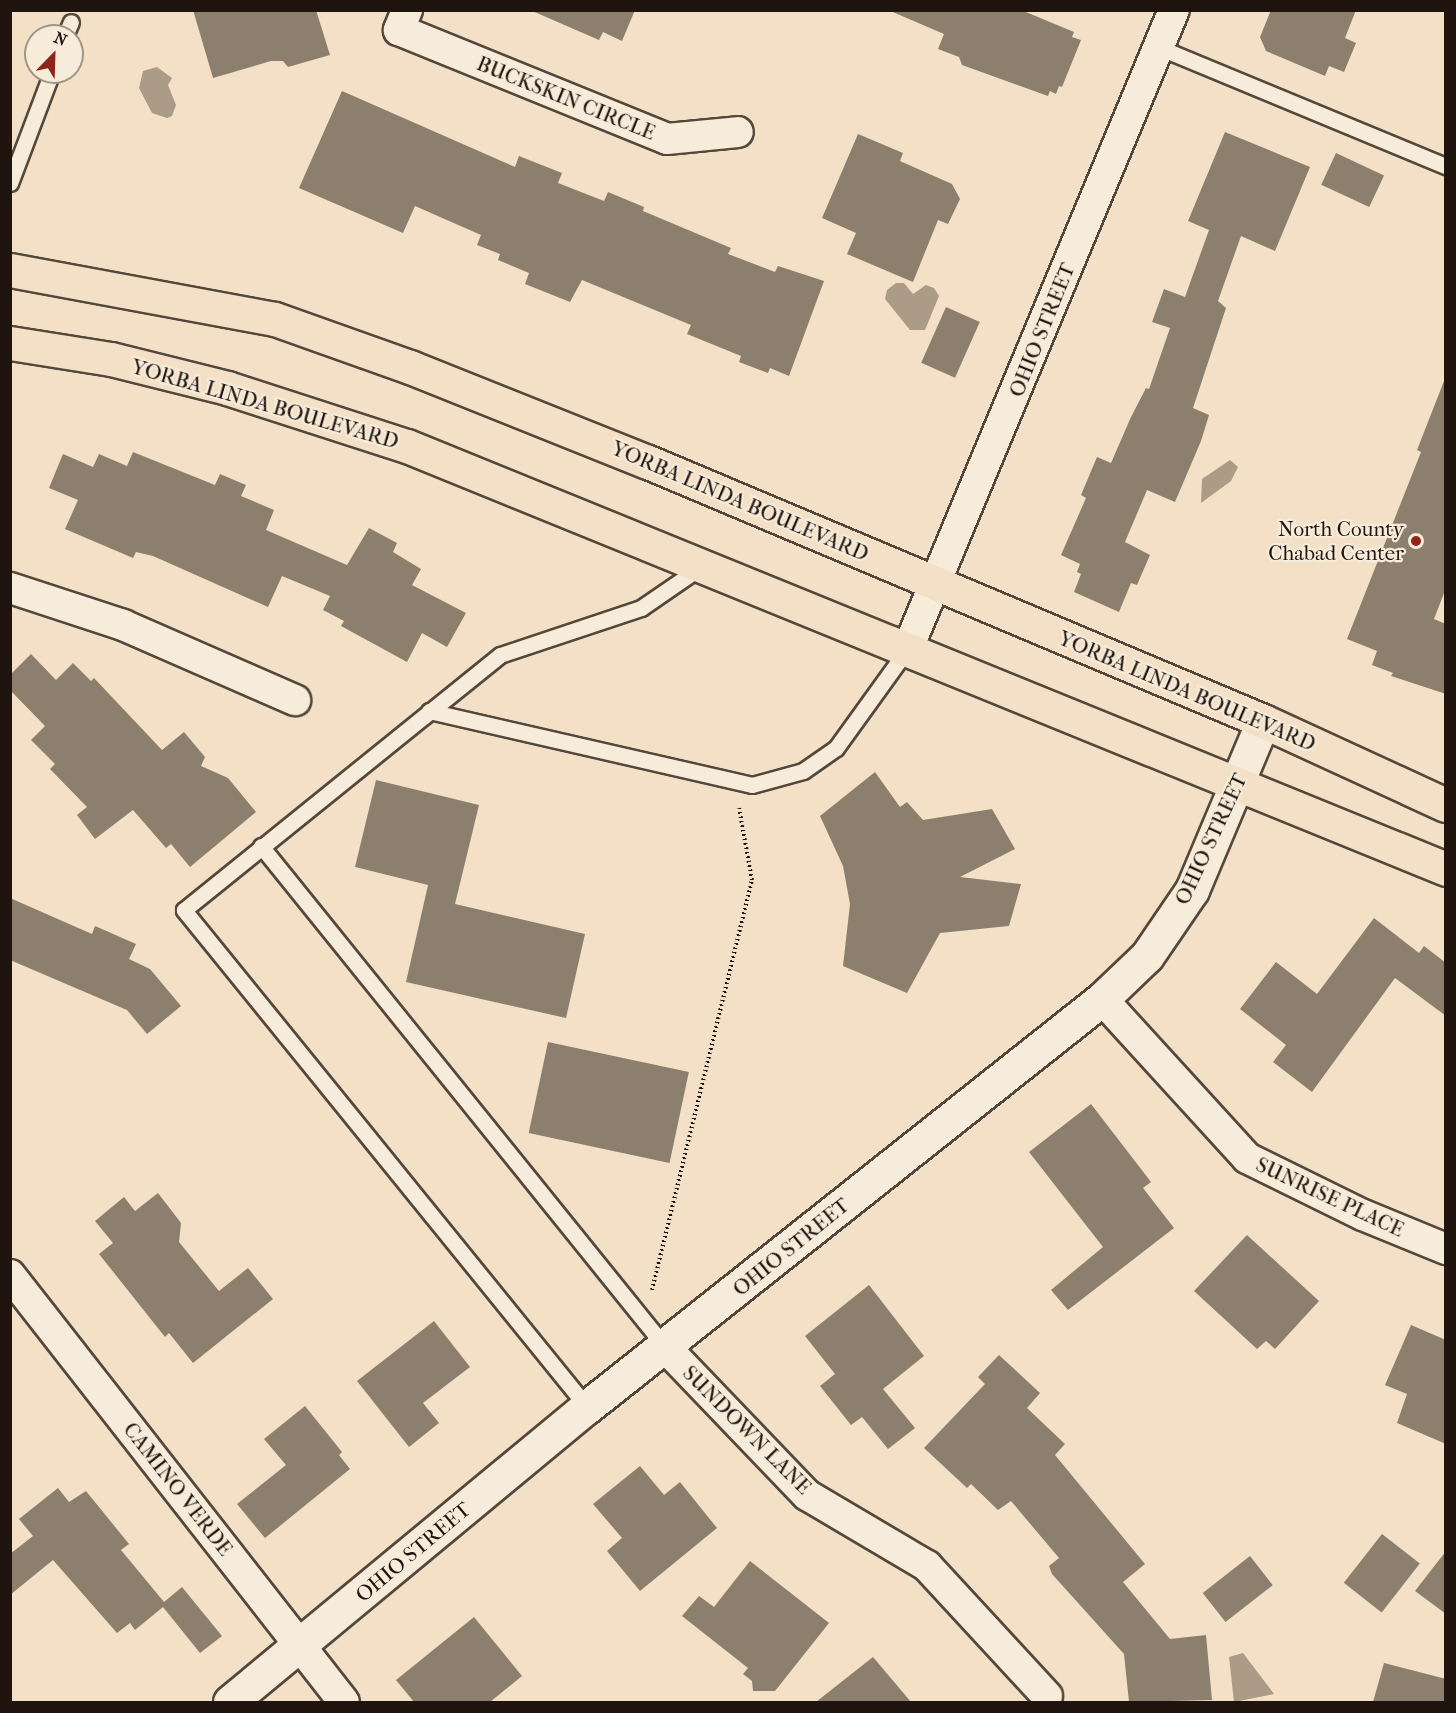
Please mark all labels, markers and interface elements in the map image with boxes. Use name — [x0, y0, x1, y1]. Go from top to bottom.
north arrow — [24, 24, 84, 84]
text: N — [51, 28, 70, 50]
street label: BUCKSKIN CIRCLE — [473, 51, 659, 145]
street label: OHIO STREET — [1004, 259, 1080, 401]
street label: YORBA LINDA BOULEVARD — [129, 354, 401, 454]
street label: YORBA LINDA BOULEVARD — [608, 435, 872, 567]
place label: North County Chabad Center — [1268, 516, 1404, 566]
marker: North County Chabad Center — [1409, 534, 1423, 548]
street label: YORBA LINDA BOULEVARD — [1055, 625, 1319, 757]
street label: OHIO STREET — [1170, 769, 1252, 909]
street label: SUNRISE PLACE — [1252, 1152, 1408, 1242]
street label: OHIO STREET — [728, 1192, 854, 1302]
street label: SUNDOWN LANE — [677, 1360, 817, 1500]
street label: CAMINO VERDE — [118, 1417, 238, 1561]
street label: OHIO STREET — [350, 1497, 476, 1607]

